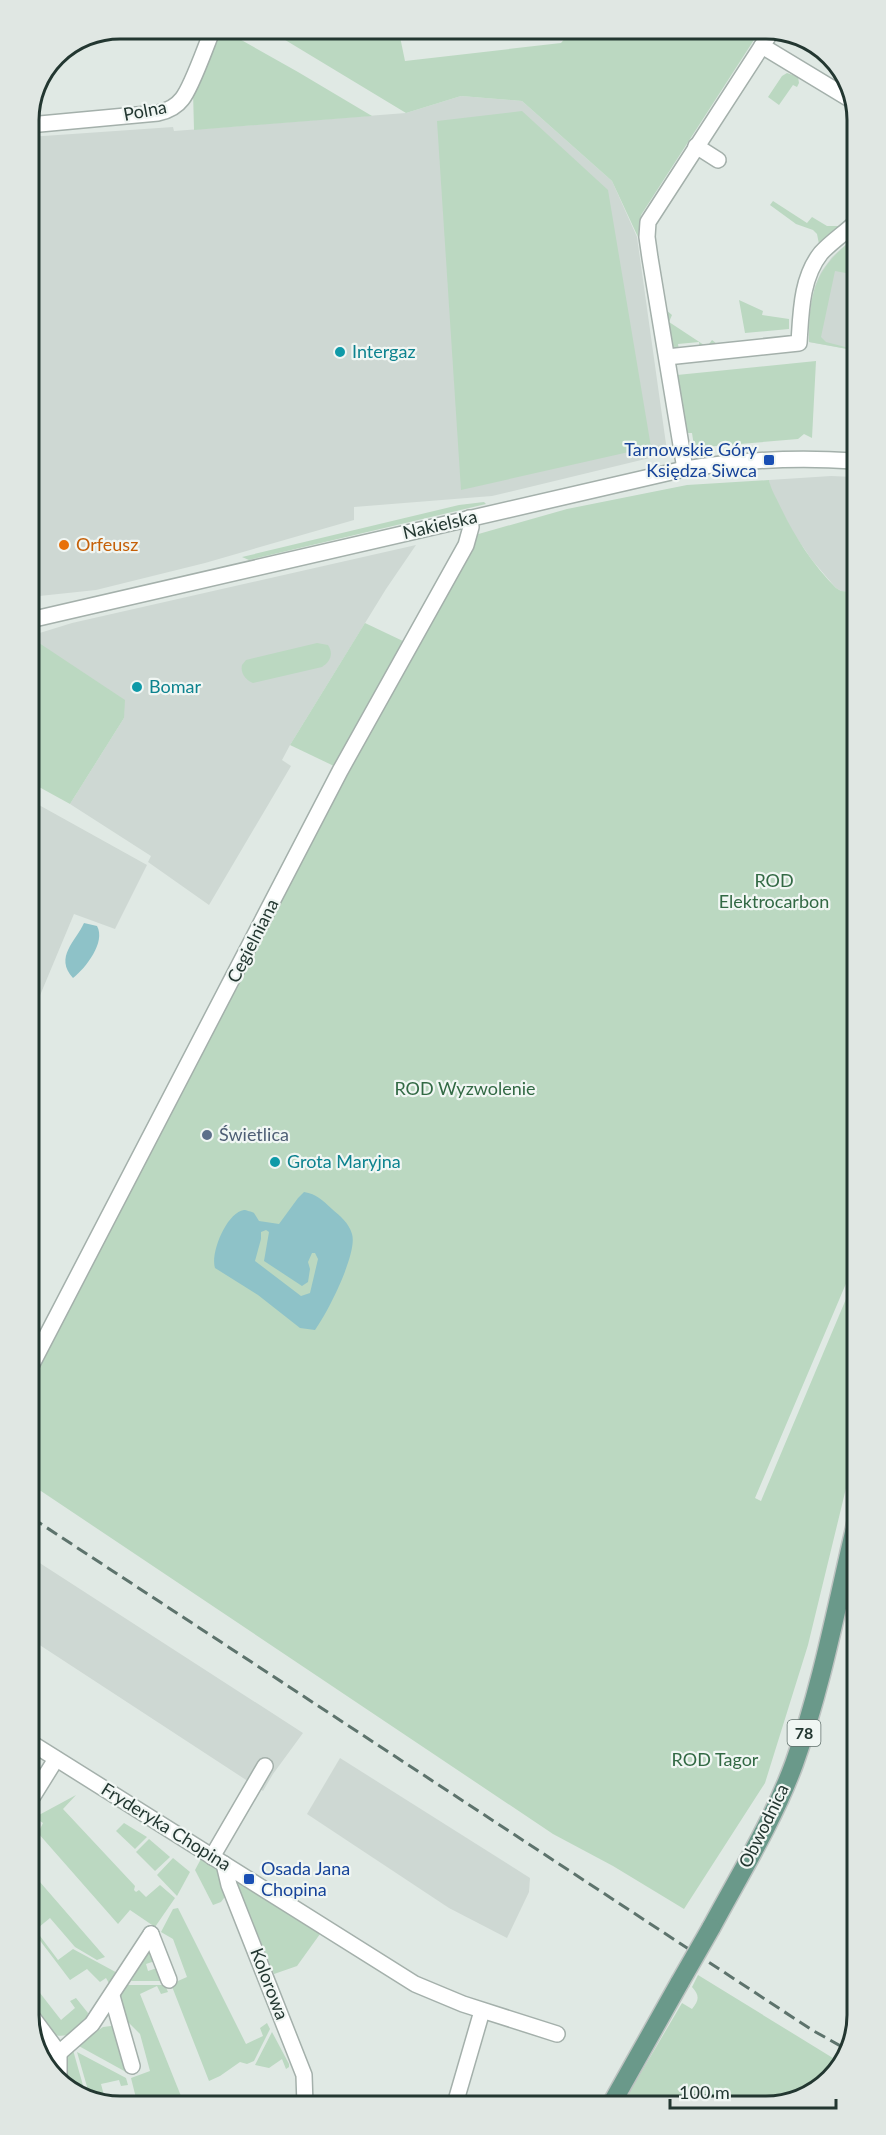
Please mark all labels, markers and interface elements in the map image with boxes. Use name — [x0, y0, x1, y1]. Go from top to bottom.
street label: Polna — [121, 95, 168, 125]
place label: Intergaz — [352, 340, 416, 362]
marker: Intergaz — [333, 345, 347, 359]
place label: Tarnowskie Góry Księdza Siwca — [624, 438, 758, 481]
marker: Tarnowskie Góry Księdza Siwca — [762, 453, 776, 467]
street label: Nakielska — [401, 505, 479, 543]
place label: Orfeusz — [76, 533, 138, 555]
marker: Orfeusz — [57, 538, 71, 552]
place label: Bomar — [149, 675, 201, 697]
marker: Bomar — [130, 680, 144, 694]
park label: ROD Elektrocarbon — [719, 869, 829, 912]
street label: Cegielniana — [222, 895, 283, 986]
park label: ROD Wyzwolenie — [394, 1077, 536, 1099]
place label: Świetlica — [219, 1123, 289, 1145]
marker: Świetlica — [200, 1128, 214, 1142]
place label: Grota Maryjna — [287, 1150, 401, 1172]
marker: Grota Maryjna — [268, 1155, 282, 1169]
road number: 78 — [788, 1720, 820, 1746]
park label: ROD Tagor — [672, 1748, 759, 1770]
street label: Fryderyka Chopina — [98, 1777, 235, 1875]
street label: Obwodnica — [733, 1780, 793, 1871]
place label: Osada Jana Chopina — [261, 1857, 350, 1900]
marker: Osada Jana Chopina — [242, 1872, 256, 1886]
street label: Kolorowa — [246, 1945, 294, 2023]
scale bar — [670, 2072, 836, 2110]
text: 100 m — [679, 2081, 730, 2103]

